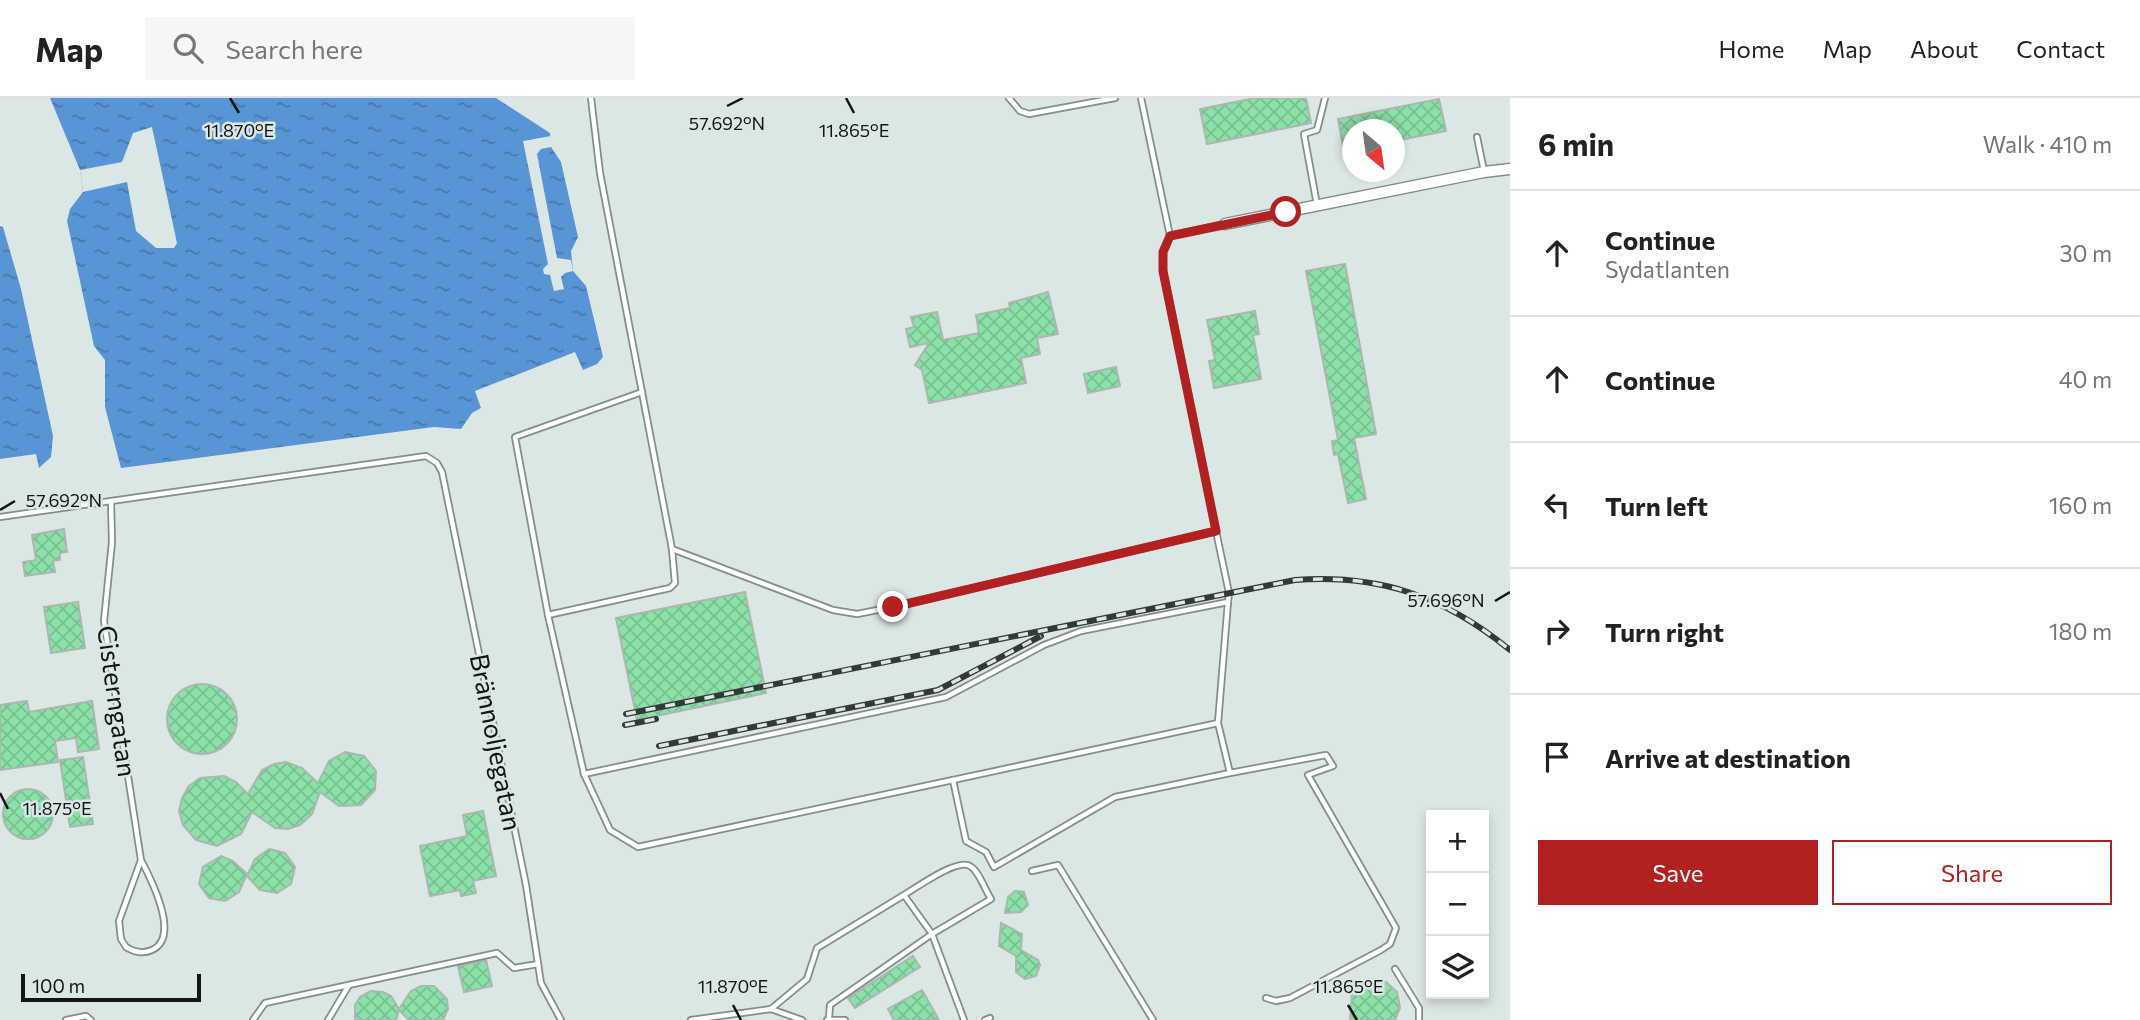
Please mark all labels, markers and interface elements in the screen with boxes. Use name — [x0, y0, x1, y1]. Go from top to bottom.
search box — [145, 17, 635, 80]
text: Map — [35, 28, 103, 69]
icon: search — [169, 29, 207, 67]
text: Search here — [225, 33, 363, 64]
text: Home — [1719, 34, 1785, 63]
text: Map — [1823, 34, 1872, 63]
text: About — [1910, 34, 1978, 63]
text: Contact — [2016, 34, 2105, 63]
text: 57.692°N — [689, 112, 765, 134]
text: 11.870°E — [204, 119, 274, 141]
text: 11.865°E — [819, 119, 889, 141]
north arrow — [1342, 119, 1405, 182]
text: 6 min — [1538, 125, 1614, 162]
text: Walk · 410 m — [1983, 130, 2112, 158]
route start — [1270, 196, 1301, 227]
text: Continue — [1605, 224, 1715, 255]
icon: ahead — [1538, 234, 1576, 272]
text: 30 m — [2059, 239, 2112, 267]
text: Sydatlanten — [1605, 255, 1730, 283]
icon: ahead — [1538, 360, 1576, 398]
text: Continue — [1605, 364, 1715, 395]
text: 40 m — [2059, 365, 2112, 393]
icon: left — [1538, 486, 1576, 524]
text: 57.692°N — [26, 489, 102, 511]
text: Turn left — [1605, 490, 1708, 521]
text: 160 m — [2049, 491, 2112, 519]
text: 57.696°N — [1407, 589, 1485, 611]
route end — [877, 591, 908, 622]
icon: right — [1538, 612, 1576, 650]
text: Turn right — [1605, 616, 1724, 647]
text: 180 m — [2049, 617, 2112, 645]
street label: Cisterngatan — [92, 623, 144, 779]
street label: Brännoljegatan — [465, 651, 529, 833]
icon: arrive — [1538, 738, 1576, 776]
text: Arrive at destination — [1605, 742, 1851, 773]
text: 11.875°E — [22, 797, 92, 819]
map controls — [1426, 810, 1489, 999]
button: + — [1426, 810, 1489, 873]
button: Save — [1538, 840, 1818, 905]
button: Share — [1832, 840, 2112, 905]
button: − — [1426, 873, 1489, 936]
button: layers — [1426, 936, 1489, 999]
scale bar — [21, 971, 201, 1003]
text: 100 m — [32, 974, 85, 997]
text: 11.870°E — [698, 975, 768, 997]
text: 11.865°E — [1313, 975, 1383, 997]

